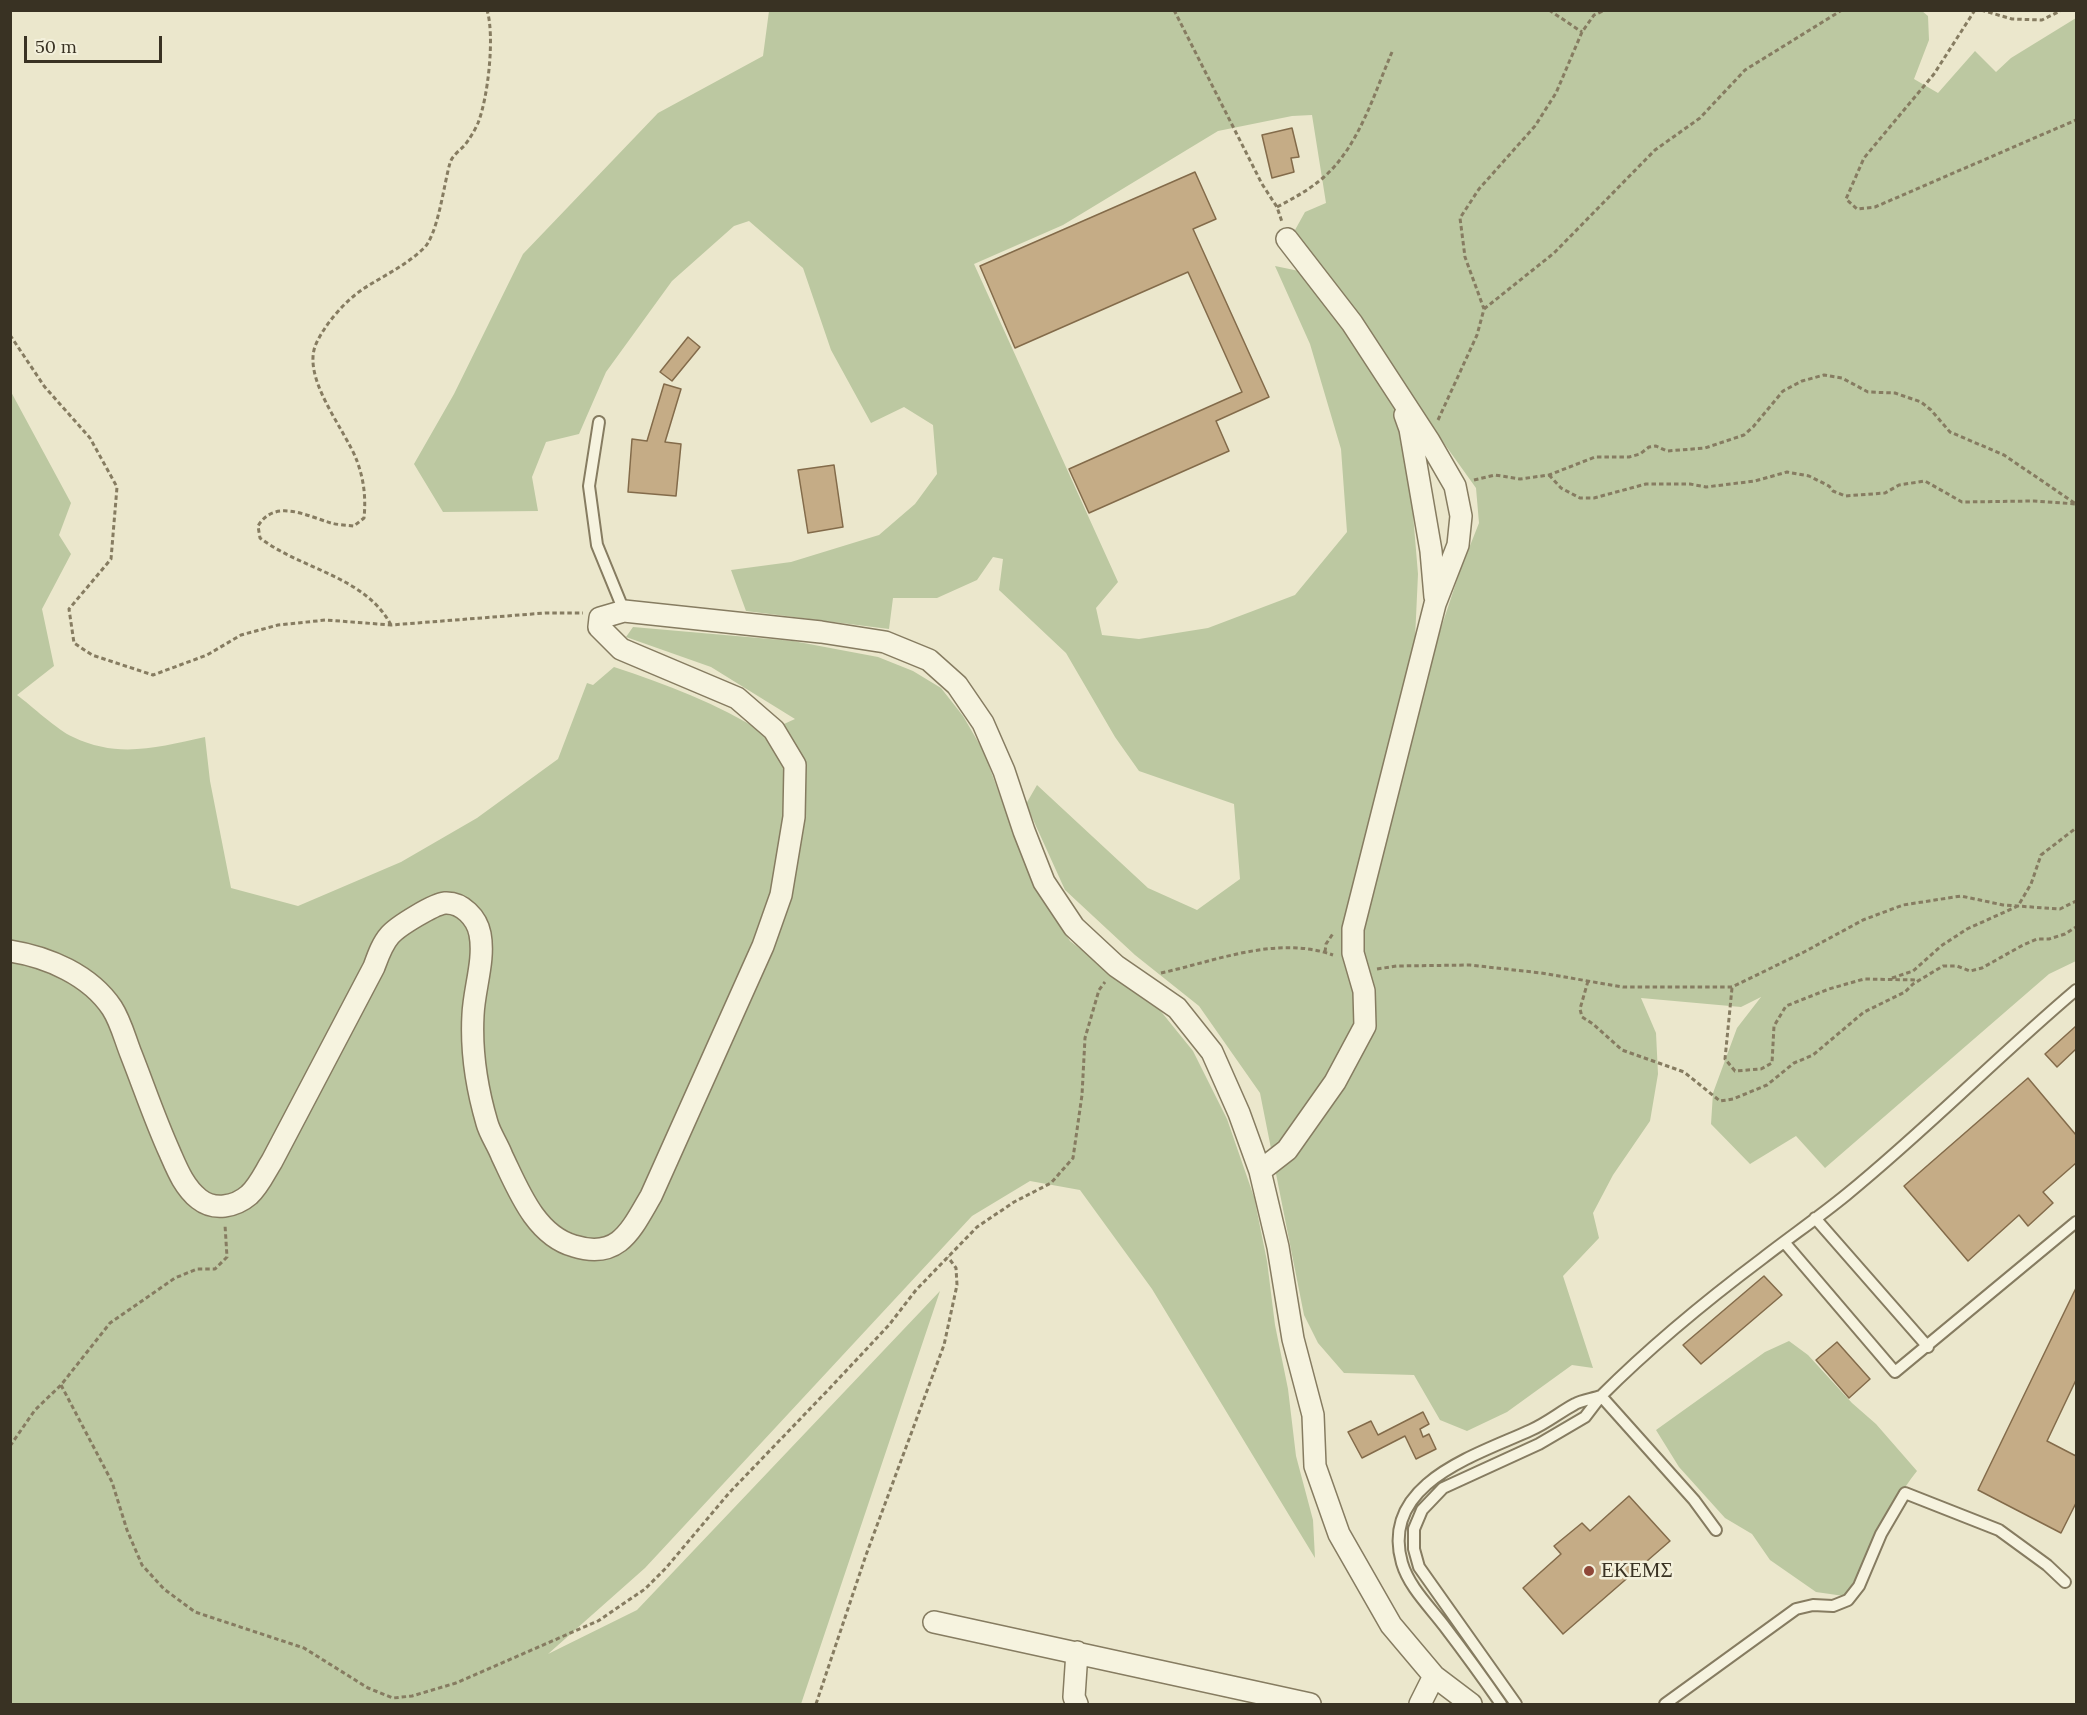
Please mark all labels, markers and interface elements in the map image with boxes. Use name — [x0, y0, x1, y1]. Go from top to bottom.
scale bar — [27, 24, 165, 62]
text: 50 m — [35, 35, 77, 58]
place label: ΕΚΕΜΣ — [1601, 1558, 1673, 1584]
marker: ΕΚΕΜΣ — [1582, 1564, 1596, 1578]

